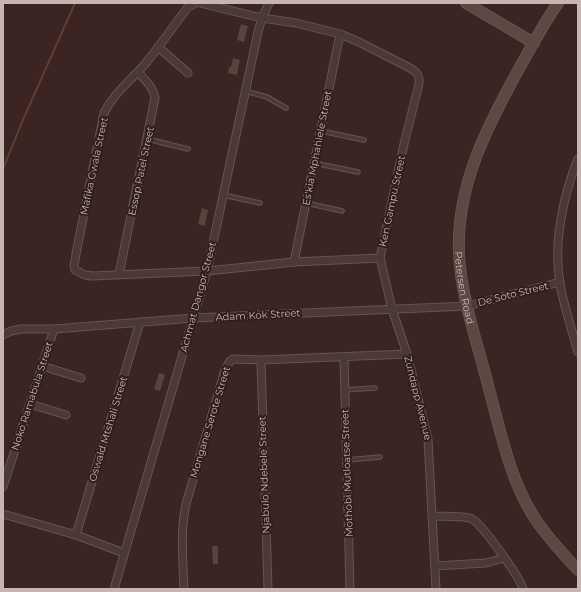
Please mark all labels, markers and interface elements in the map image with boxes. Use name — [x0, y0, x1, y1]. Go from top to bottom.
street label: Es'kia Mphahlele Street — [299, 89, 335, 207]
street label: Mafika Gwala Street — [77, 116, 111, 216]
street label: Essop Patel Street — [125, 125, 157, 217]
street label: Ken Gampu Street — [376, 154, 408, 248]
street label: Achmat Dangor Street — [177, 240, 219, 354]
street label: Petersen Road — [452, 251, 478, 325]
street label: De Soto Street — [476, 279, 550, 309]
street label: Adam Kok Street — [215, 306, 301, 324]
street label: Noko Ramabula Street — [8, 340, 56, 452]
street label: Zundapp Avenue — [401, 354, 435, 442]
street label: Mongane Serote Street — [187, 365, 233, 479]
street label: Oswald Mtshali Street — [86, 375, 130, 483]
street label: Mothobi Mutloatse Street — [338, 409, 356, 537]
street label: Njabulo Ndebele Street — [255, 416, 273, 534]

